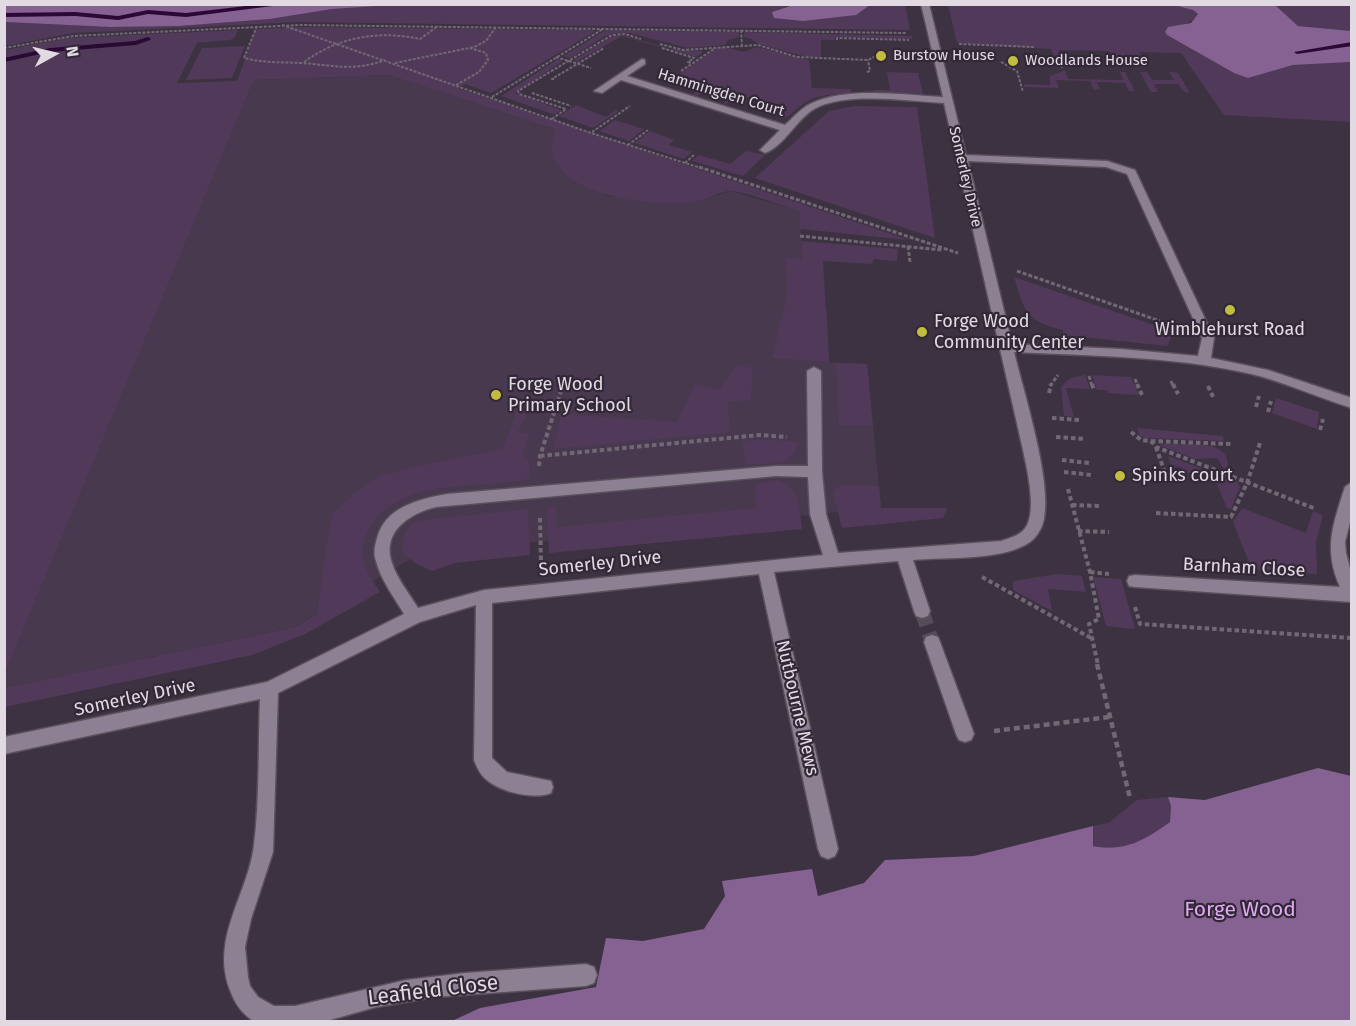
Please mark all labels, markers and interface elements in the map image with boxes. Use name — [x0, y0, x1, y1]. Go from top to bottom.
north arrow — [24, 24, 84, 84]
text: N — [62, 45, 82, 58]
place label: Burstow House — [893, 47, 995, 65]
marker: Burstow House — [874, 49, 888, 63]
place label: Woodlands House — [1025, 52, 1148, 70]
marker: Woodlands House — [1006, 54, 1020, 68]
street label: Hammingden Court — [656, 65, 786, 121]
street label: Somerley Drive — [945, 125, 985, 229]
marker: Wimblehurst Road — [1223, 303, 1237, 317]
place label: Forge Wood Community Center — [934, 311, 1084, 354]
place label: Wimblehurst Road — [1155, 319, 1305, 341]
marker: Forge Wood Community Center — [915, 325, 929, 339]
place label: Forge Wood Primary School — [508, 374, 631, 416]
marker: Forge Wood Primary School — [489, 388, 503, 402]
place label: Spinks court — [1132, 465, 1233, 487]
marker: Spinks court — [1113, 469, 1127, 483]
street label: Somerley Drive — [538, 547, 662, 581]
street label: Barnham Close — [1182, 554, 1306, 582]
street label: Nutbourne Mews — [771, 638, 823, 778]
street label: Somerley Drive — [72, 675, 198, 721]
park label: Forge Wood — [1184, 897, 1296, 923]
street label: Leafield Close — [366, 970, 500, 1012]

